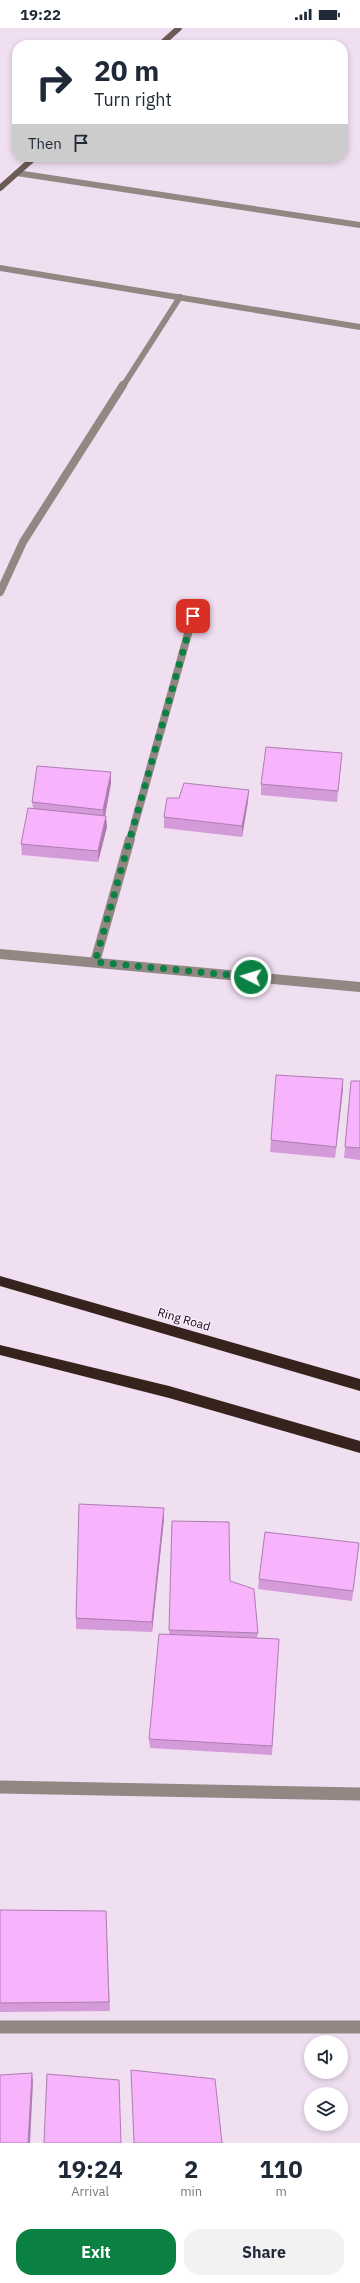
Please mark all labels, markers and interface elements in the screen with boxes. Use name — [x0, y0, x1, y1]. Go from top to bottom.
text: 19:22 — [20, 5, 61, 24]
text: 20 m — [94, 52, 159, 89]
icon: right — [28, 56, 80, 108]
text: Turn right — [94, 88, 172, 111]
icon: arrive — [70, 132, 92, 154]
text: Then — [28, 134, 62, 153]
pin — [176, 599, 210, 633]
icon: arrive — [182, 605, 204, 627]
position arrow — [230, 956, 272, 998]
street label: Ring Road — [156, 1304, 212, 1334]
map controls — [304, 2035, 348, 2131]
button: sound — [304, 2035, 348, 2079]
button: layers — [304, 2087, 348, 2131]
text: 19:24 — [57, 2153, 123, 2185]
text: 2 — [184, 2153, 198, 2185]
text: 110 — [259, 2153, 303, 2185]
text: Arrival — [71, 2183, 109, 2200]
text: min — [180, 2183, 202, 2200]
text: m — [275, 2183, 287, 2200]
button: Exit — [16, 2229, 176, 2275]
button: Share — [184, 2229, 344, 2275]

